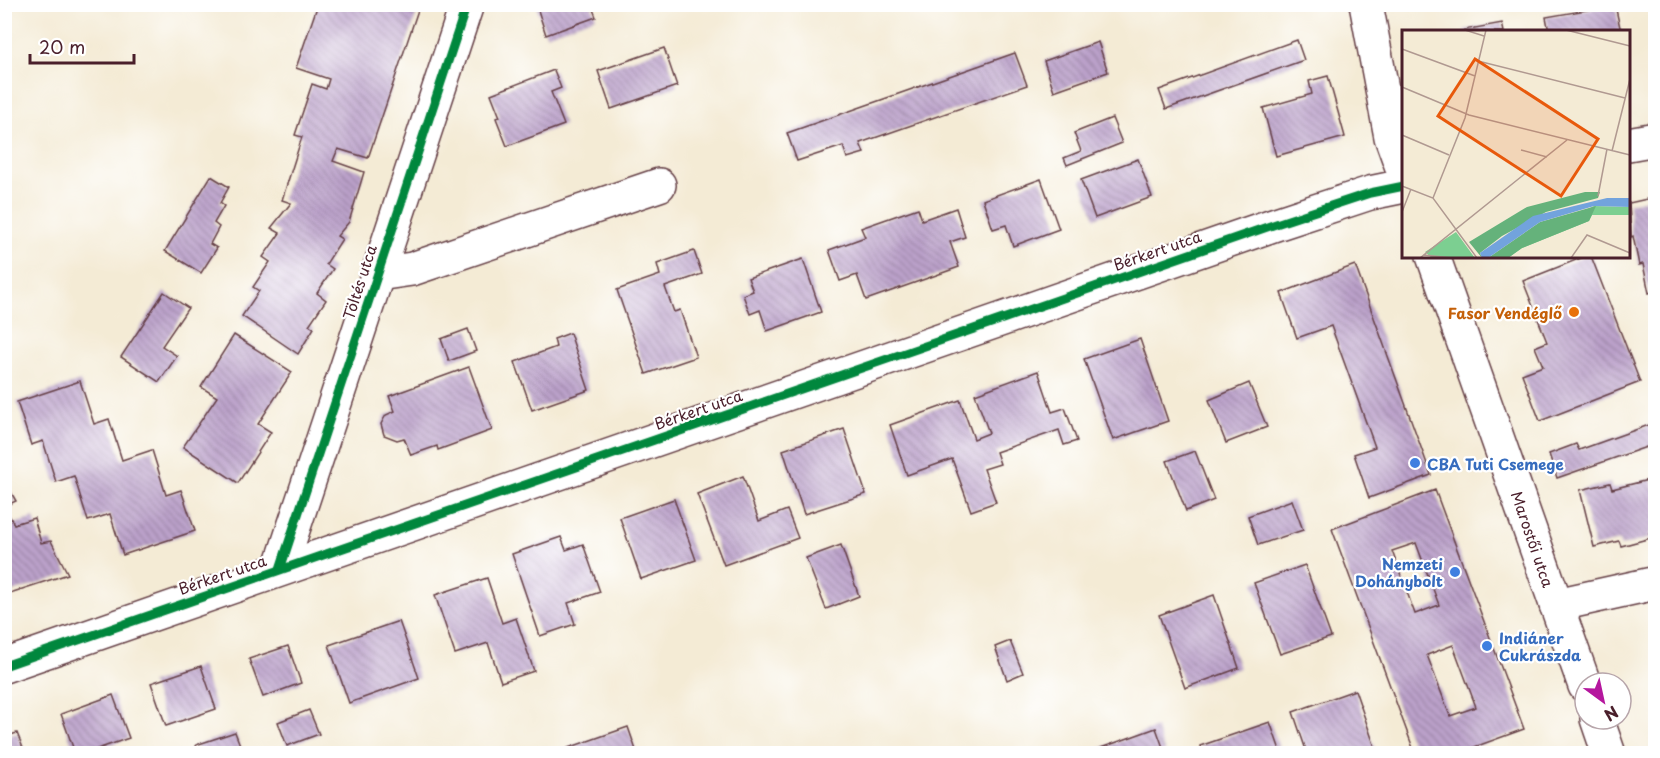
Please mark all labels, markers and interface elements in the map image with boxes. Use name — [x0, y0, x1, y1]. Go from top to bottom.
scale bar — [30, 27, 134, 65]
inset map — [1402, 30, 1630, 258]
text: 20 m — [39, 33, 85, 60]
street label: Bérkert utca — [1110, 224, 1205, 276]
street label: Töltés utca — [336, 241, 382, 322]
place label: Fasor Vendéglő — [1448, 301, 1563, 324]
marker: Fasor Vendéglő — [1567, 305, 1581, 319]
street label: Bérkert utca — [651, 383, 746, 435]
place label: CBA Tuti Csemege — [1427, 452, 1564, 475]
marker: CBA Tuti Csemege — [1408, 456, 1422, 470]
street label: Marostői utca — [1506, 488, 1560, 591]
street label: Bérkert utca — [175, 548, 270, 600]
place label: Nemzeti Dohánybolt — [1355, 552, 1443, 592]
marker: Nemzeti Dohánybolt — [1448, 565, 1462, 579]
place label: Indiáner Cukrászda — [1499, 626, 1582, 666]
marker: Indiáner Cukrászda — [1480, 639, 1494, 653]
north arrow — [1573, 671, 1633, 731]
text: N — [1600, 701, 1624, 728]

